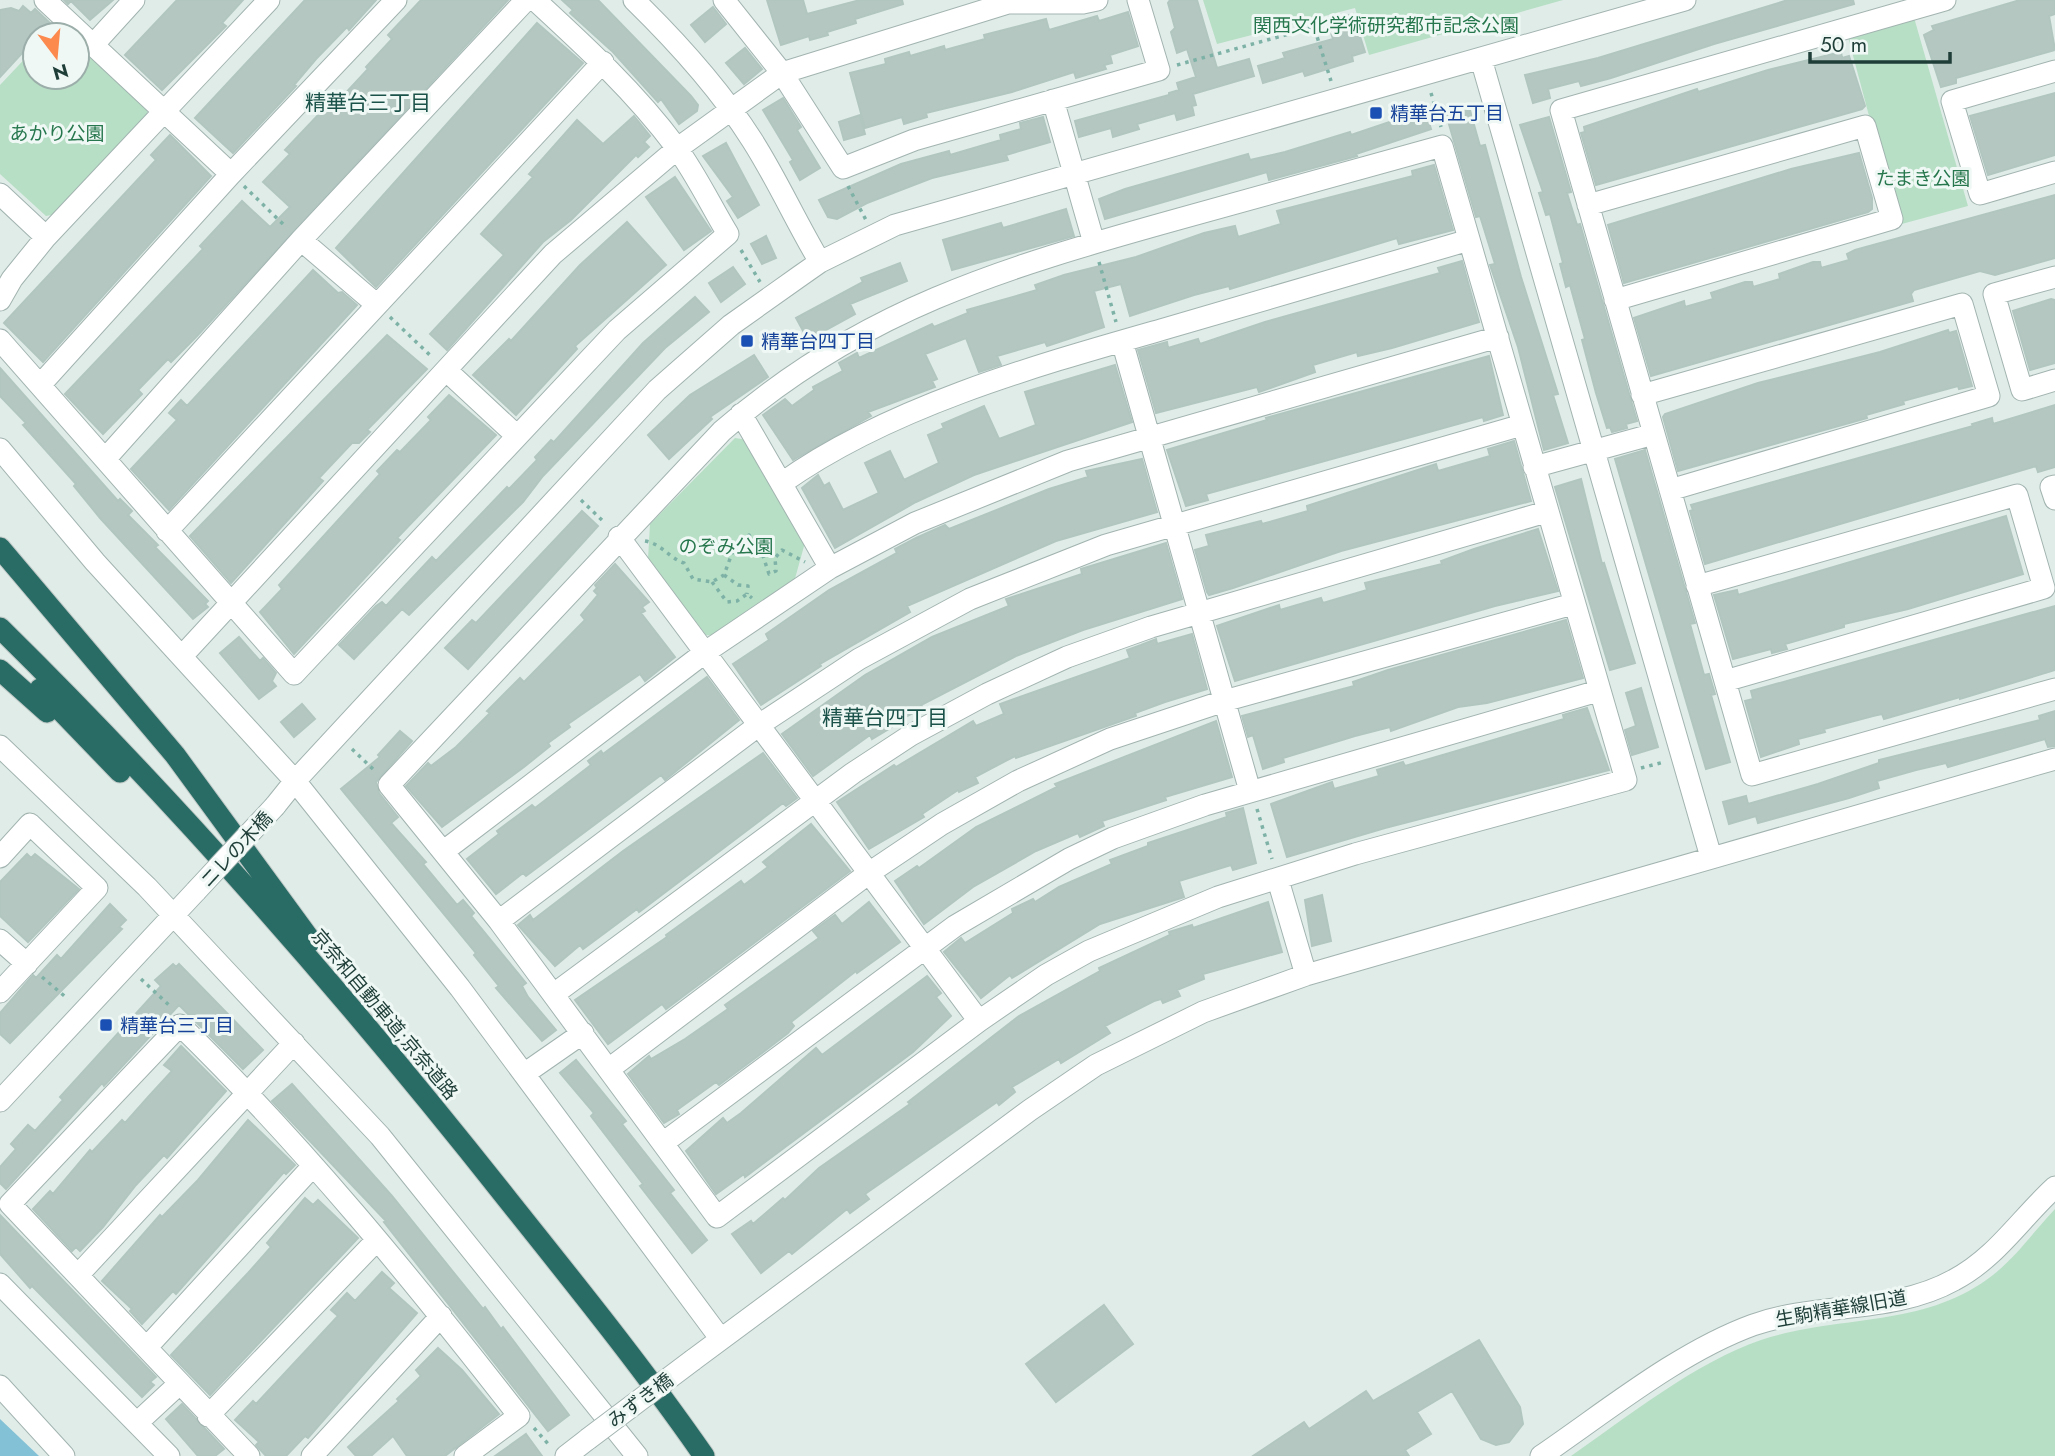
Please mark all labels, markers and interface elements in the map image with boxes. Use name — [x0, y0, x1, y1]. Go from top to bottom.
park label: 関西文化学術研究都市記念公園 — [1253, 12, 1519, 39]
north arrow — [21, 21, 91, 91]
scale bar — [1810, 21, 1950, 65]
text: 50 m — [1820, 30, 1867, 60]
text: N — [50, 57, 72, 87]
district label: 精華台三丁目 — [305, 88, 431, 118]
place label: 精華台五丁目 — [1390, 100, 1504, 127]
marker: 精華台五丁目 — [1368, 105, 1384, 121]
park label: あかり公園 — [9, 120, 105, 147]
park label: たまき公園 — [1876, 165, 1970, 192]
place label: 精華台四丁目 — [761, 328, 875, 355]
marker: 精華台四丁目 — [739, 333, 755, 349]
park label: のぞみ公園 — [678, 533, 774, 560]
district label: 精華台四丁目 — [822, 703, 948, 733]
street label: ニレの木橋 — [194, 805, 279, 893]
street label: 京奈和自動車道;京奈道路 — [305, 923, 464, 1105]
place label: 精華台三丁目 — [120, 1012, 234, 1039]
marker: 精華台三丁目 — [98, 1017, 114, 1033]
street label: 生駒精華線旧道 — [1773, 1284, 1909, 1333]
street label: みずき橋 — [602, 1367, 679, 1434]

